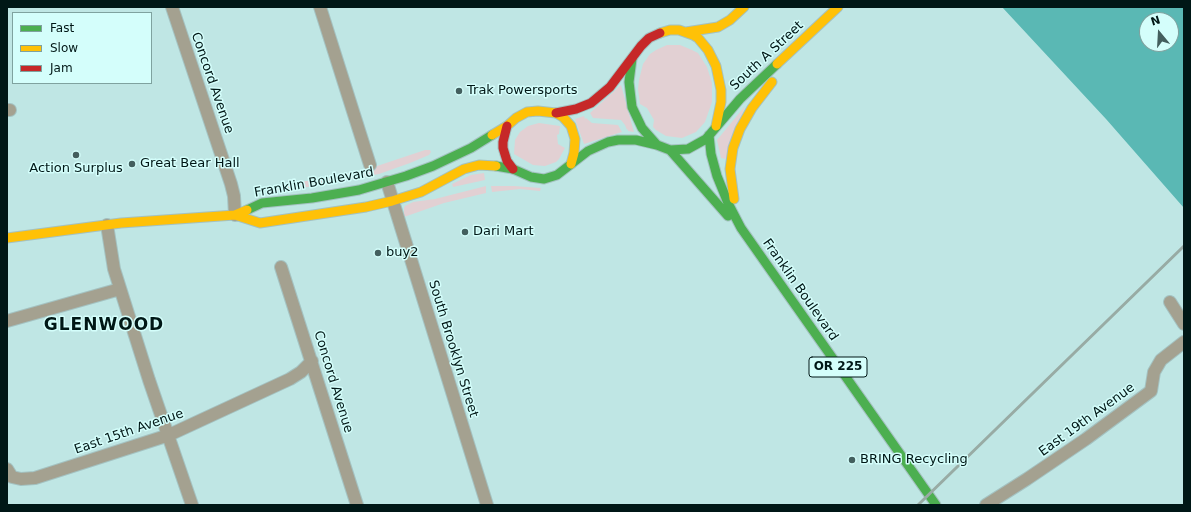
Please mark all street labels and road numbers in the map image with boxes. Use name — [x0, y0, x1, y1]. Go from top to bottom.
street label: South A Street — [727, 18, 807, 94]
street label: Concord Avenue — [187, 30, 237, 136]
street label: Franklin Boulevard — [253, 165, 375, 201]
street label: Franklin Boulevard — [759, 236, 841, 344]
street label: South Brooklyn Street — [425, 279, 481, 419]
street label: Concord Avenue — [310, 329, 356, 435]
road number: OR 225 — [809, 357, 867, 377]
street label: East 19th Avenue — [1036, 380, 1138, 460]
street label: East 15th Avenue — [72, 406, 186, 458]

